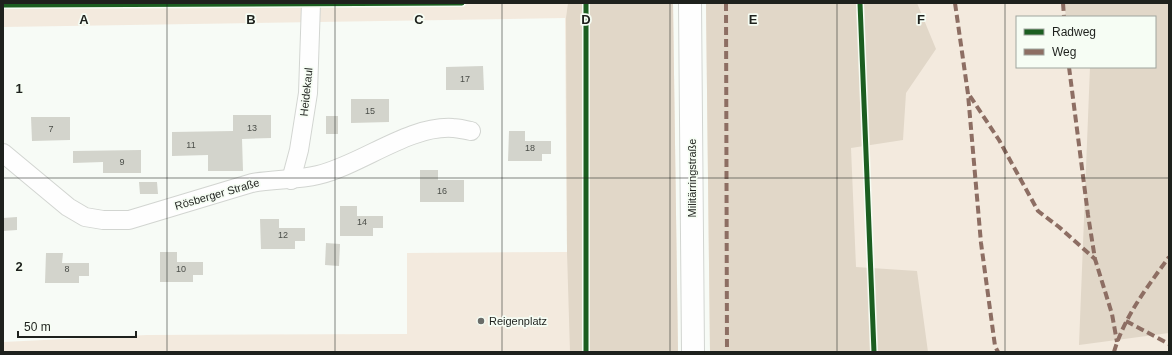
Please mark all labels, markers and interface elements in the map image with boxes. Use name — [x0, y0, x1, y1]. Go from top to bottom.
text: A — [79, 12, 89, 27]
text: B — [246, 12, 256, 27]
text: C — [414, 12, 424, 27]
text: D — [581, 12, 591, 27]
text: E — [749, 12, 758, 27]
text: F — [917, 12, 925, 27]
legend — [1016, 16, 1156, 68]
text: Radweg — [1052, 25, 1096, 39]
text: Weg — [1052, 45, 1076, 59]
street label: Heidekaul — [297, 67, 315, 117]
house number: 17 — [460, 74, 470, 84]
text: 1 — [15, 81, 23, 96]
house number: 15 — [365, 106, 375, 116]
house number: 13 — [247, 123, 257, 133]
house number: 7 — [48, 124, 54, 134]
street label: Militärringstraße — [686, 139, 698, 217]
house number: 11 — [186, 140, 196, 150]
house number: 18 — [525, 143, 535, 153]
house number: 9 — [119, 157, 125, 167]
street label: Rösberger Straße — [173, 176, 261, 212]
house number: 16 — [437, 186, 447, 196]
house number: 14 — [357, 217, 367, 227]
house number: 12 — [278, 230, 288, 240]
text: 2 — [15, 259, 23, 274]
house number: 8 — [64, 264, 70, 274]
house number: 10 — [176, 264, 186, 274]
scale bar — [18, 313, 136, 339]
place label: Reigenplatz — [489, 315, 547, 327]
marker: Reigenplatz — [476, 316, 486, 326]
text: 50 m — [24, 320, 51, 334]

